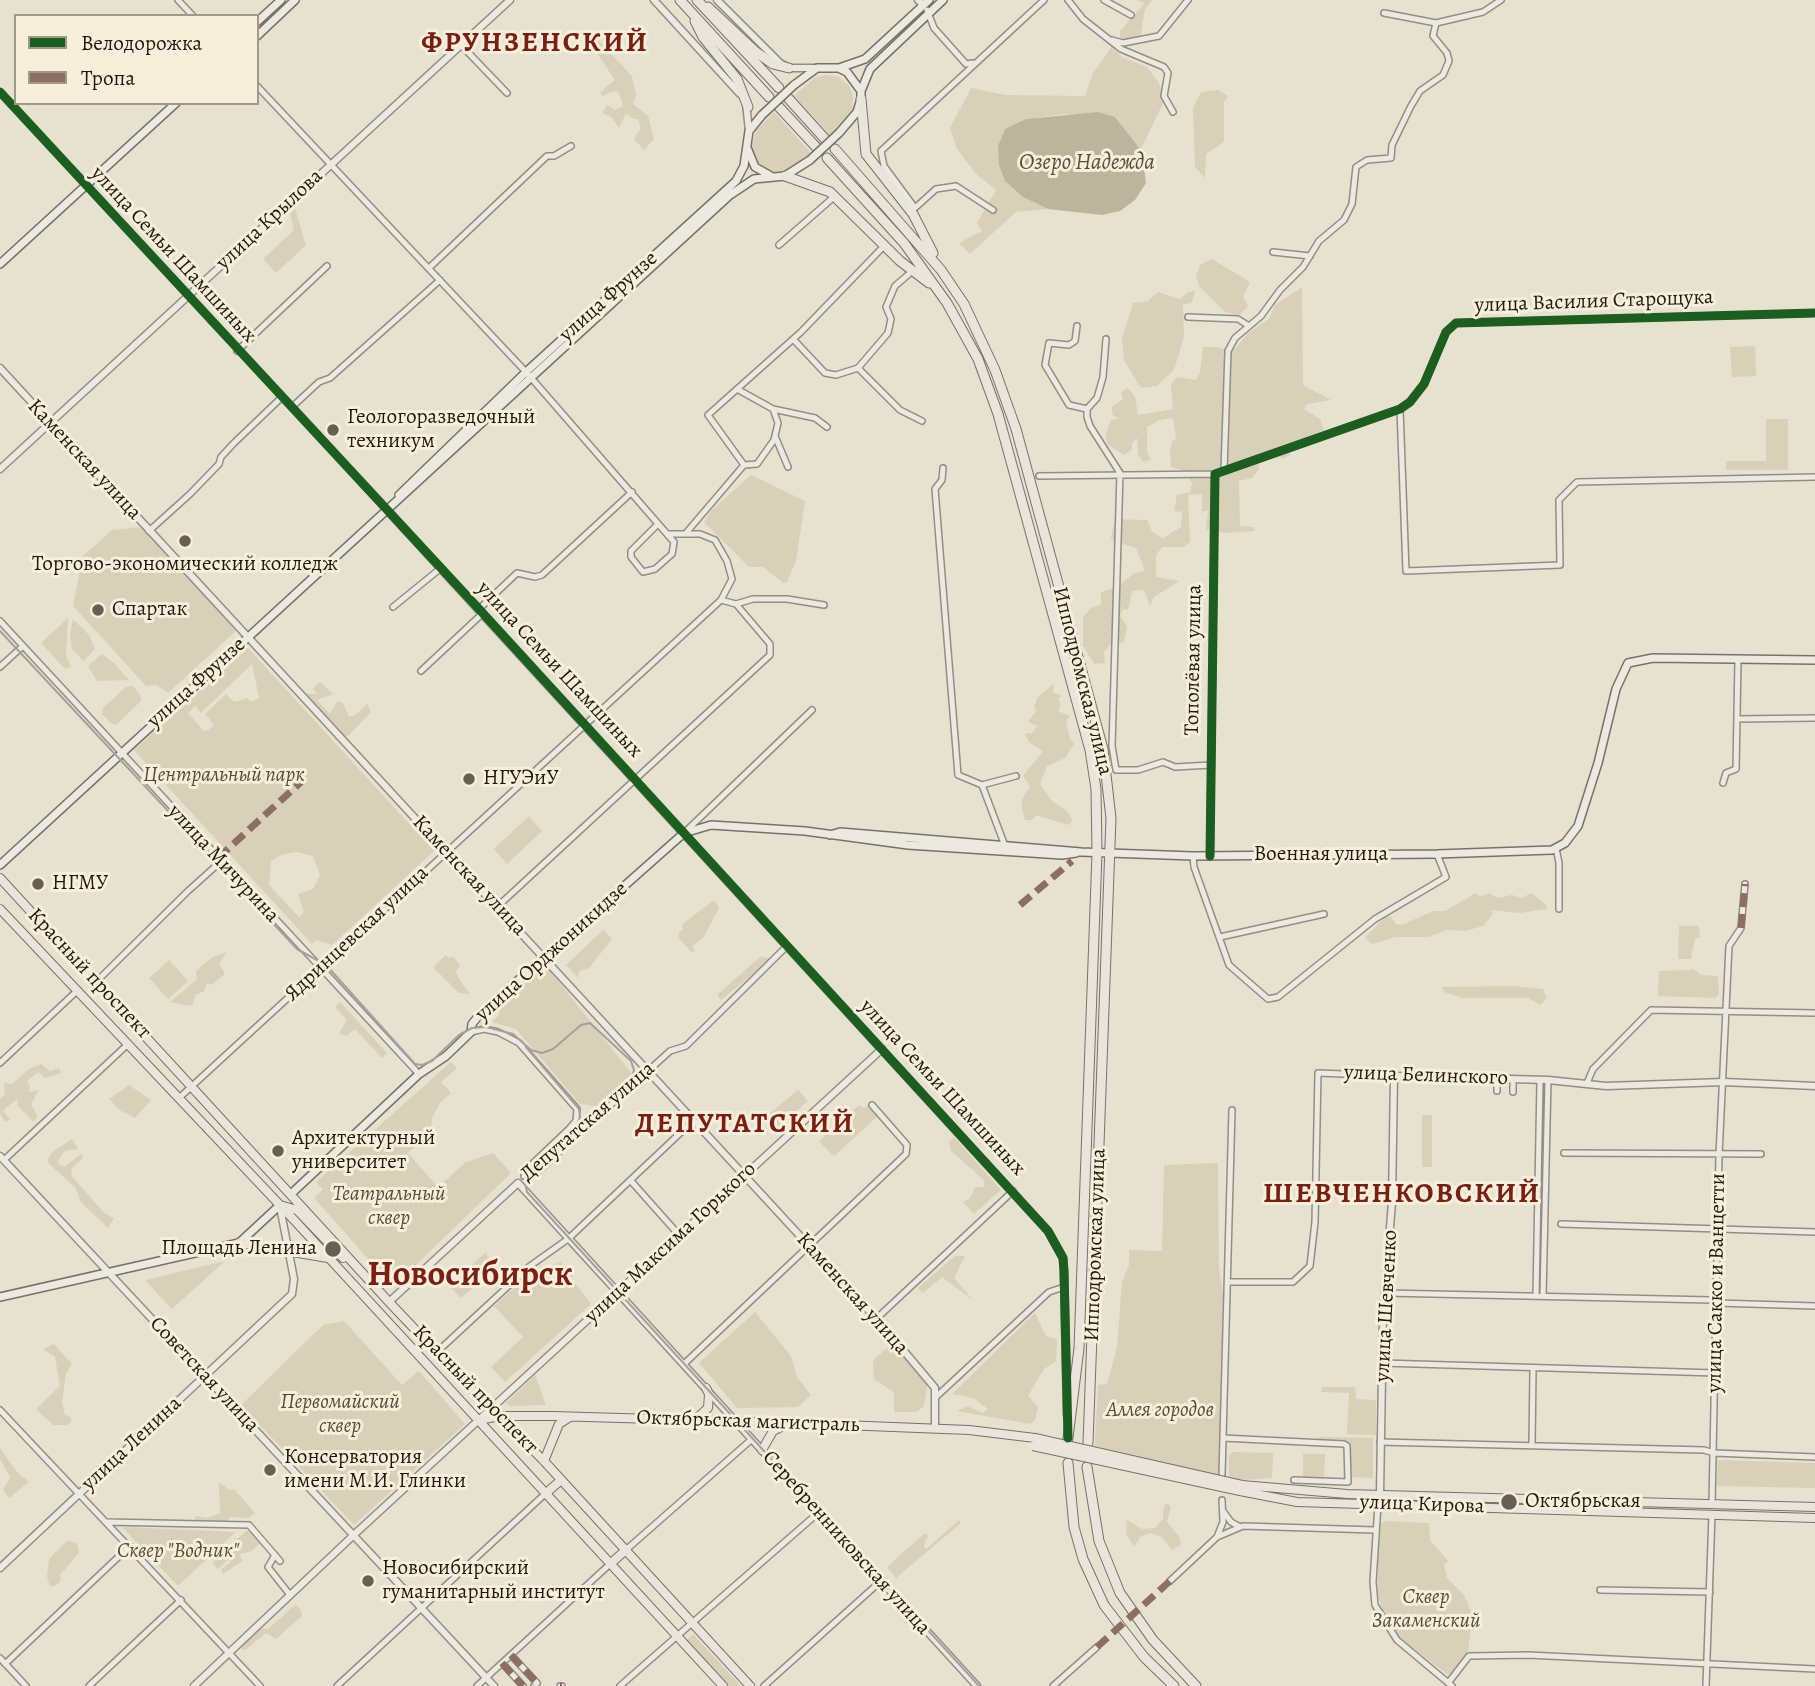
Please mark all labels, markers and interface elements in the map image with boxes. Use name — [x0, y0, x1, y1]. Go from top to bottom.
legend — [14, 14, 259, 105]
district label: ФРУНЗЕНСКИЙ — [423, 27, 647, 61]
text: Велодорожка — [81, 29, 202, 57]
text: Тропа — [81, 64, 135, 92]
water label: Озеро Надежда — [1019, 149, 1155, 177]
street label: улица Семьи Шамшиных — [85, 162, 261, 348]
street label: улица Крылова — [211, 164, 329, 276]
street label: улица Фрунзе — [555, 246, 663, 348]
street label: улица Василия Старощука — [1474, 285, 1714, 319]
street label: Каменская улица — [22, 394, 146, 526]
place label: Геологоразведочный техникум — [347, 405, 535, 455]
marker: Геологоразведочный техникум — [325, 422, 341, 438]
marker: Торгово-экономический колледж — [177, 533, 193, 549]
place label: Торгово-экономический колледж — [32, 552, 338, 578]
street label: улица Семьи Шамшиных — [471, 577, 647, 763]
street label: Ипподромская улица — [1046, 584, 1118, 778]
street label: Тополёвая улица — [1180, 584, 1208, 736]
place label: Спартак — [112, 597, 187, 623]
marker: Спартак — [90, 602, 106, 618]
street label: улица Фрунзе — [143, 632, 251, 734]
park label: Центральный парк — [143, 763, 305, 789]
place label: НГУЭиУ — [483, 766, 559, 792]
marker: НГУЭиУ — [461, 771, 477, 787]
street label: улица Мичурина — [162, 800, 284, 928]
street label: Каменская улица — [407, 810, 531, 942]
street label: Военная улица — [1254, 842, 1388, 868]
street label: Ядринцевская улица — [280, 861, 434, 1007]
place label: НГМУ — [52, 871, 108, 897]
marker: НГМУ — [30, 876, 46, 892]
street label: улица Орджоникидзе — [471, 877, 633, 1027]
street label: Красный проспект — [22, 903, 156, 1045]
street label: улица Семьи Шамшиных — [854, 995, 1030, 1181]
street label: Депутатская улица — [516, 1057, 660, 1187]
street label: улица Белинского — [1343, 1061, 1509, 1091]
district label: ДЕПУТАТСКИЙ — [636, 1108, 854, 1142]
place label: Архитектурный университет — [292, 1126, 435, 1176]
marker: Архитектурный университет — [270, 1143, 286, 1159]
street label: Ипподромская улица — [1080, 1148, 1112, 1342]
street label: улица Максима Горького — [580, 1157, 762, 1329]
street label: улица Сакко и Ванцетти — [1702, 1173, 1732, 1393]
district label: ШЕВЧЕНКОВСКИЙ — [1265, 1178, 1539, 1212]
park label: Театральный сквер — [333, 1182, 445, 1232]
street label: Каменская улица — [790, 1228, 914, 1360]
street label: улица Шевченко — [1370, 1229, 1404, 1383]
place label: Площадь Ленина — [161, 1236, 317, 1262]
marker: Площадь Ленина — [323, 1239, 343, 1259]
district label: Новосибирск — [367, 1255, 573, 1297]
street label: Советская улица — [144, 1312, 264, 1438]
street label: Красный проспект — [407, 1320, 543, 1460]
park label: Первомайский сквер — [280, 1390, 400, 1440]
street label: улица Ленина — [77, 1391, 187, 1497]
park label: Аллея городов — [1106, 1398, 1214, 1424]
street label: Октябрьская магистраль — [636, 1406, 860, 1438]
place label: Консерватория имени М.И. Глинки — [284, 1445, 466, 1495]
street label: Серебренниковская улица — [756, 1446, 936, 1640]
marker: Консерватория имени М.И. Глинки — [262, 1462, 278, 1478]
place label: Октябрьская — [1525, 1489, 1641, 1515]
street label: улица Кирова — [1359, 1490, 1485, 1520]
marker: Октябрьская — [1499, 1492, 1519, 1512]
park label: Сквер "Водник" — [117, 1539, 239, 1565]
place label: Новосибирский гуманитарный институт — [382, 1556, 605, 1606]
marker: Новосибирский гуманитарный институт — [360, 1573, 376, 1589]
park label: Сквер Закаменский — [1372, 1585, 1480, 1635]

